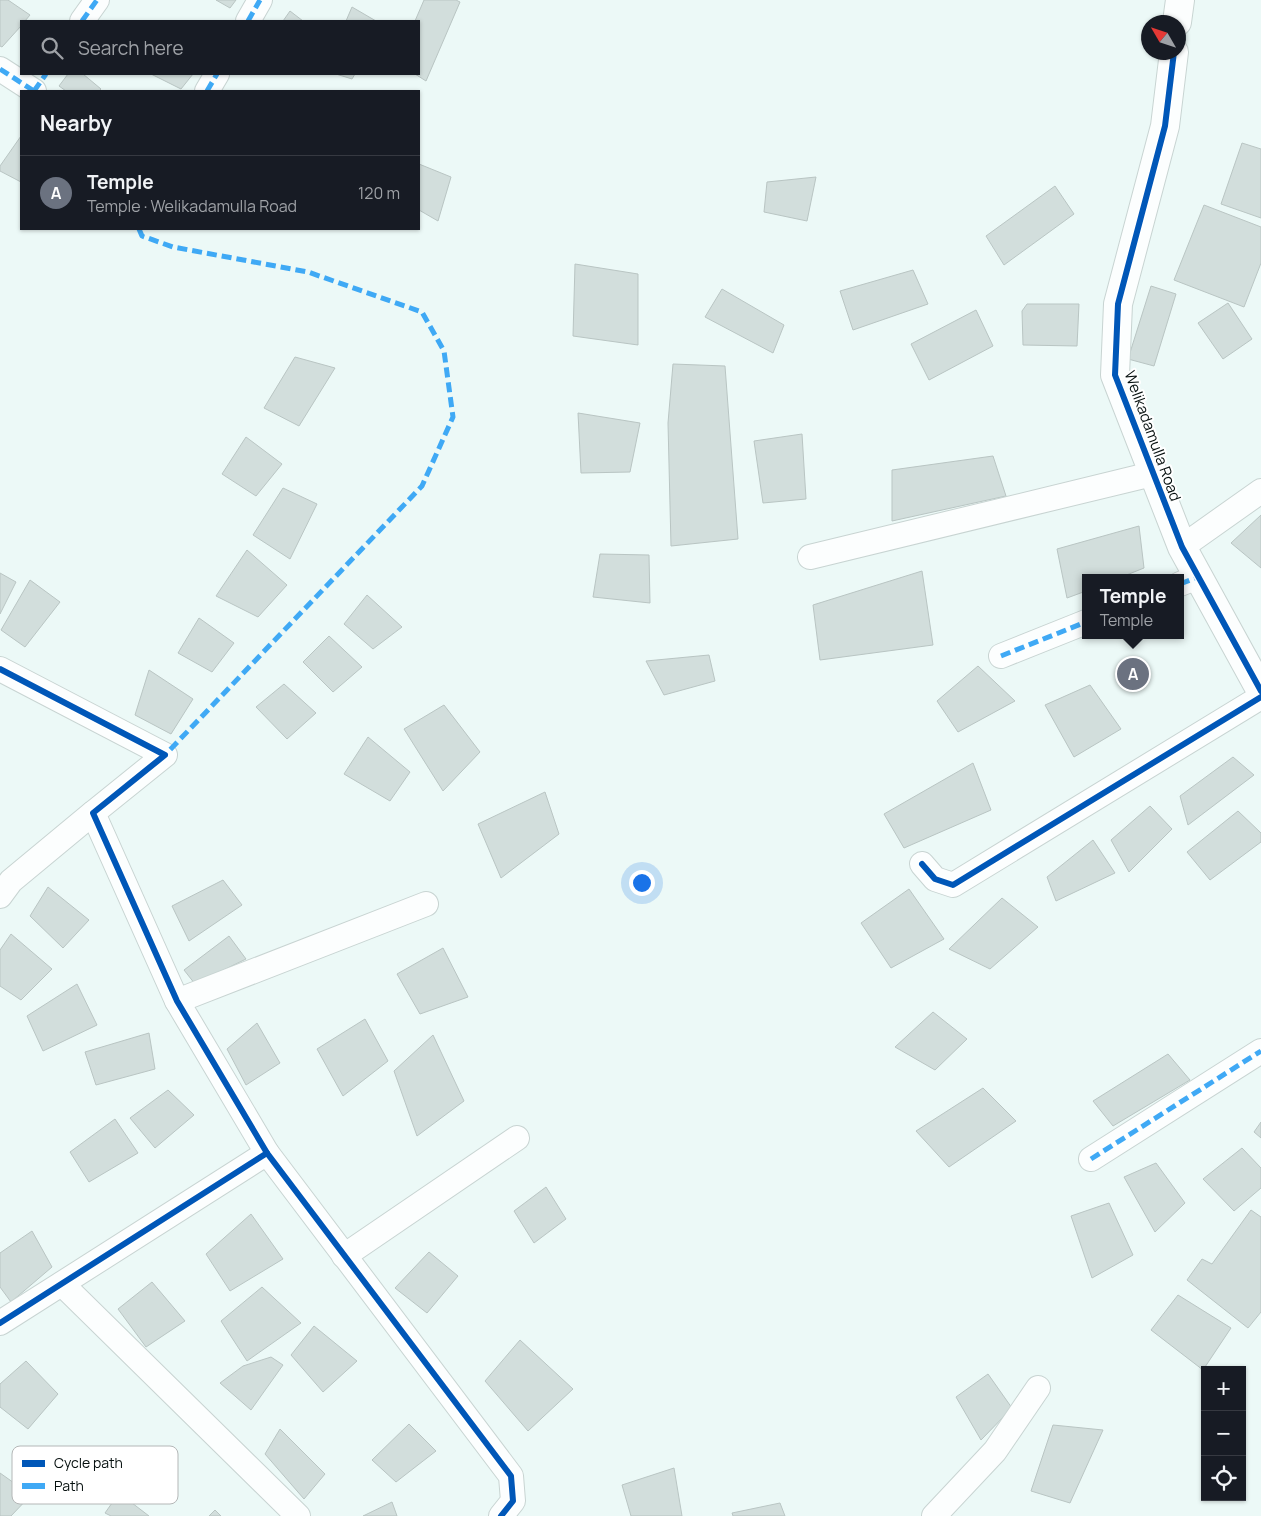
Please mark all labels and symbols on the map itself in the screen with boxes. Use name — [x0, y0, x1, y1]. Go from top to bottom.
north arrow — [1141, 15, 1186, 60]
street label: Welikadamulla Road — [1120, 368, 1186, 504]
pin: A — [1117, 655, 1149, 693]
your location — [629, 870, 655, 896]
legend — [12, 1446, 178, 1504]
text: Cycle path — [54, 1453, 123, 1472]
text: Path — [54, 1476, 84, 1495]

